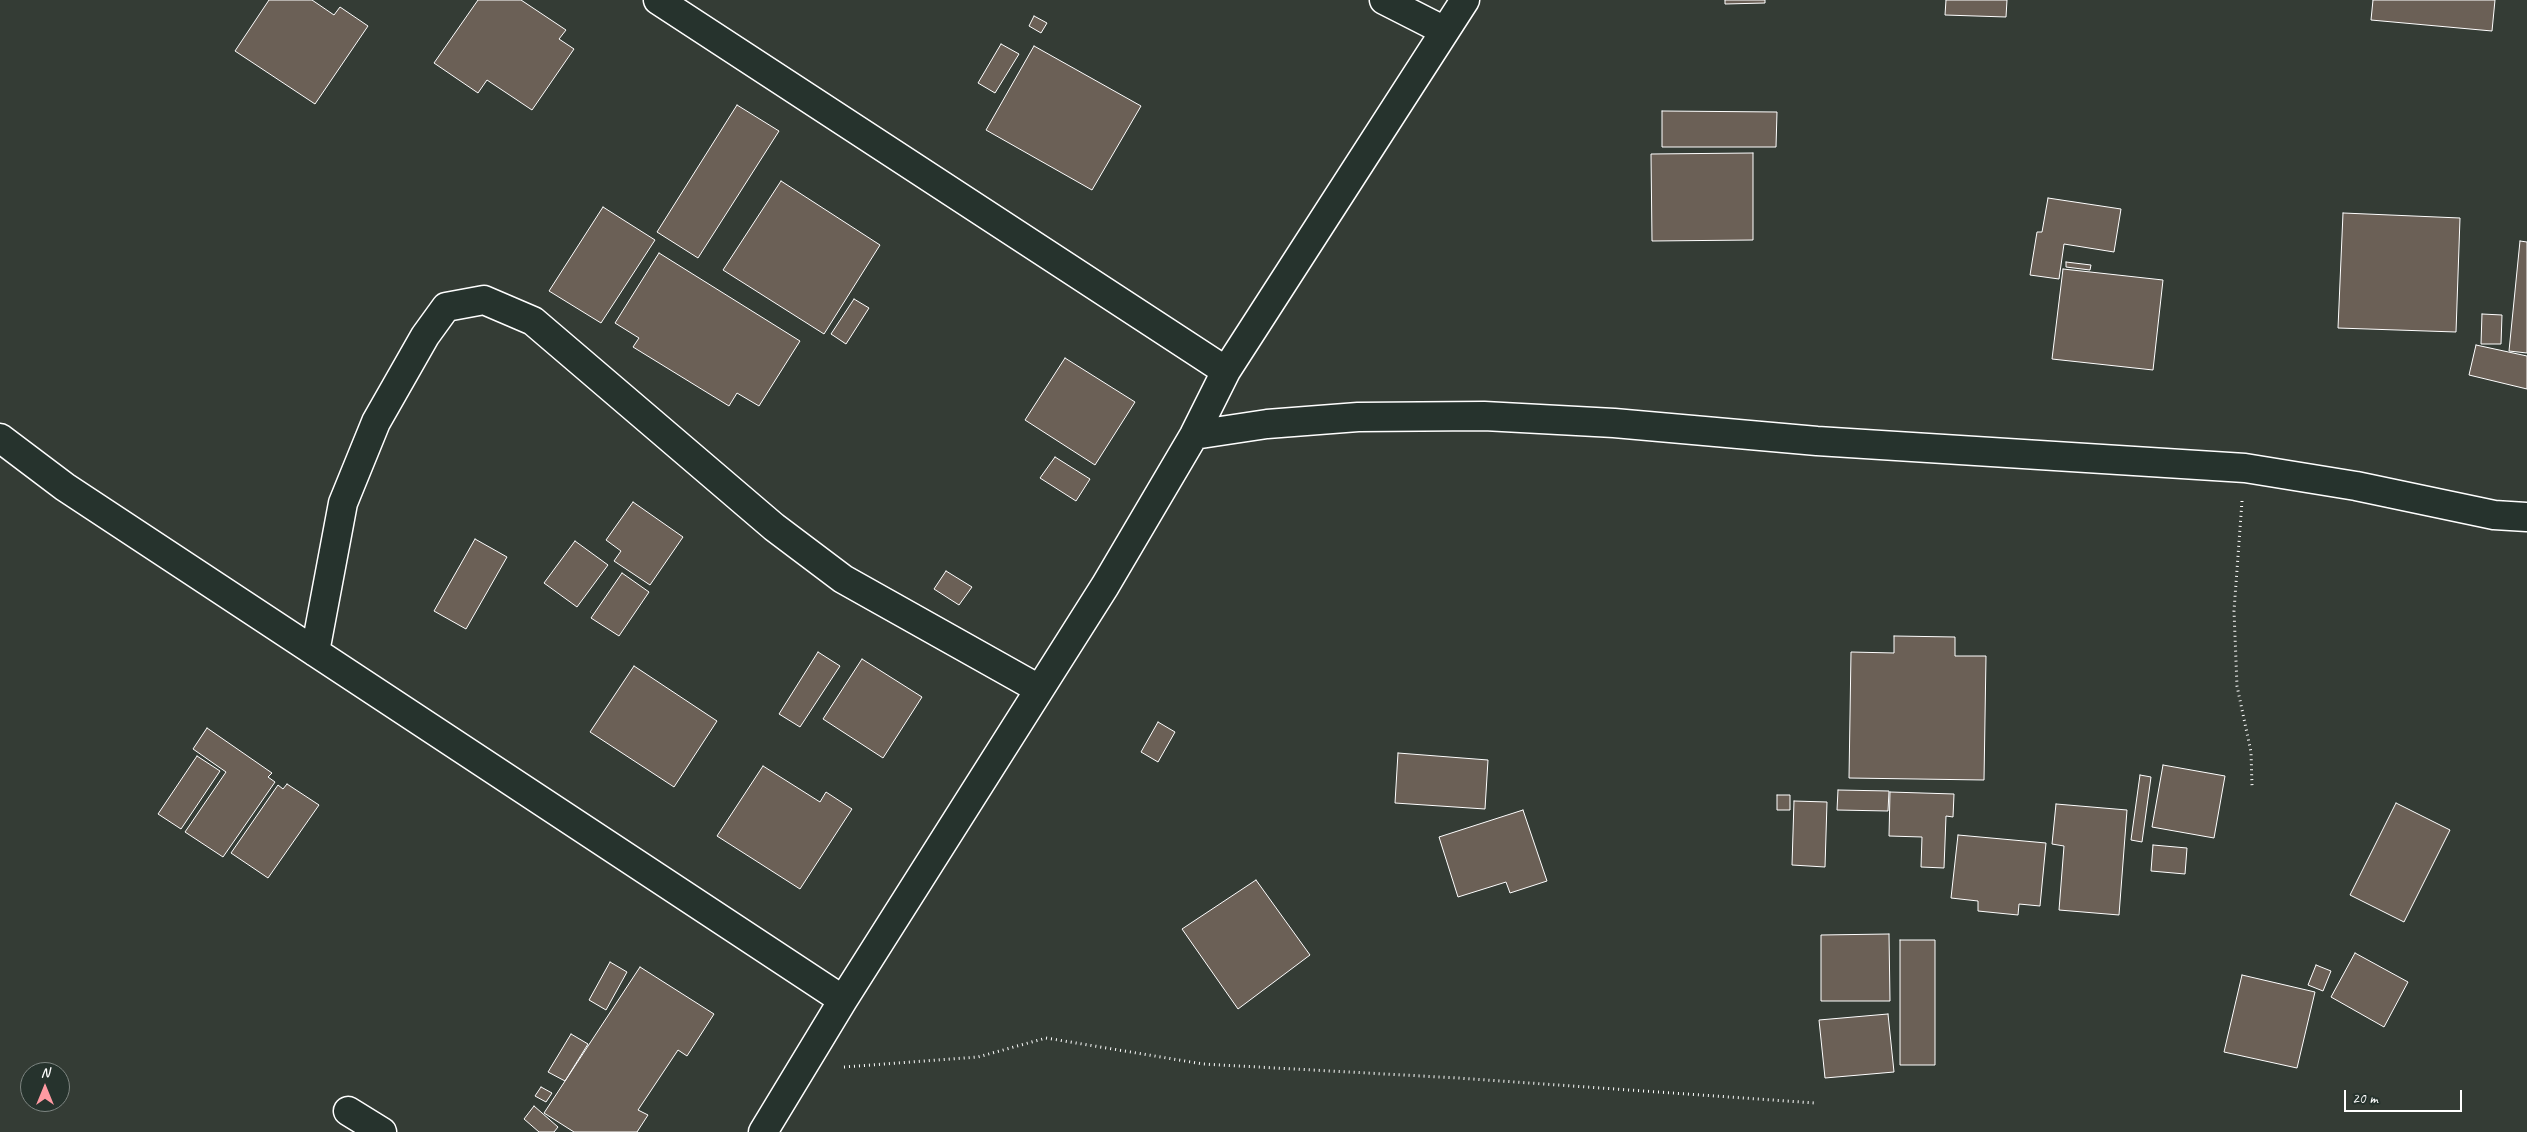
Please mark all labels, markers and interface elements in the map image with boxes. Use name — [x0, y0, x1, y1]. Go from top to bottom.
north arrow — [20, 1062, 70, 1112]
text: N — [41, 1064, 49, 1081]
scale bar — [2347, 1080, 2464, 1112]
text: 20 m — [2352, 1089, 2378, 1108]

